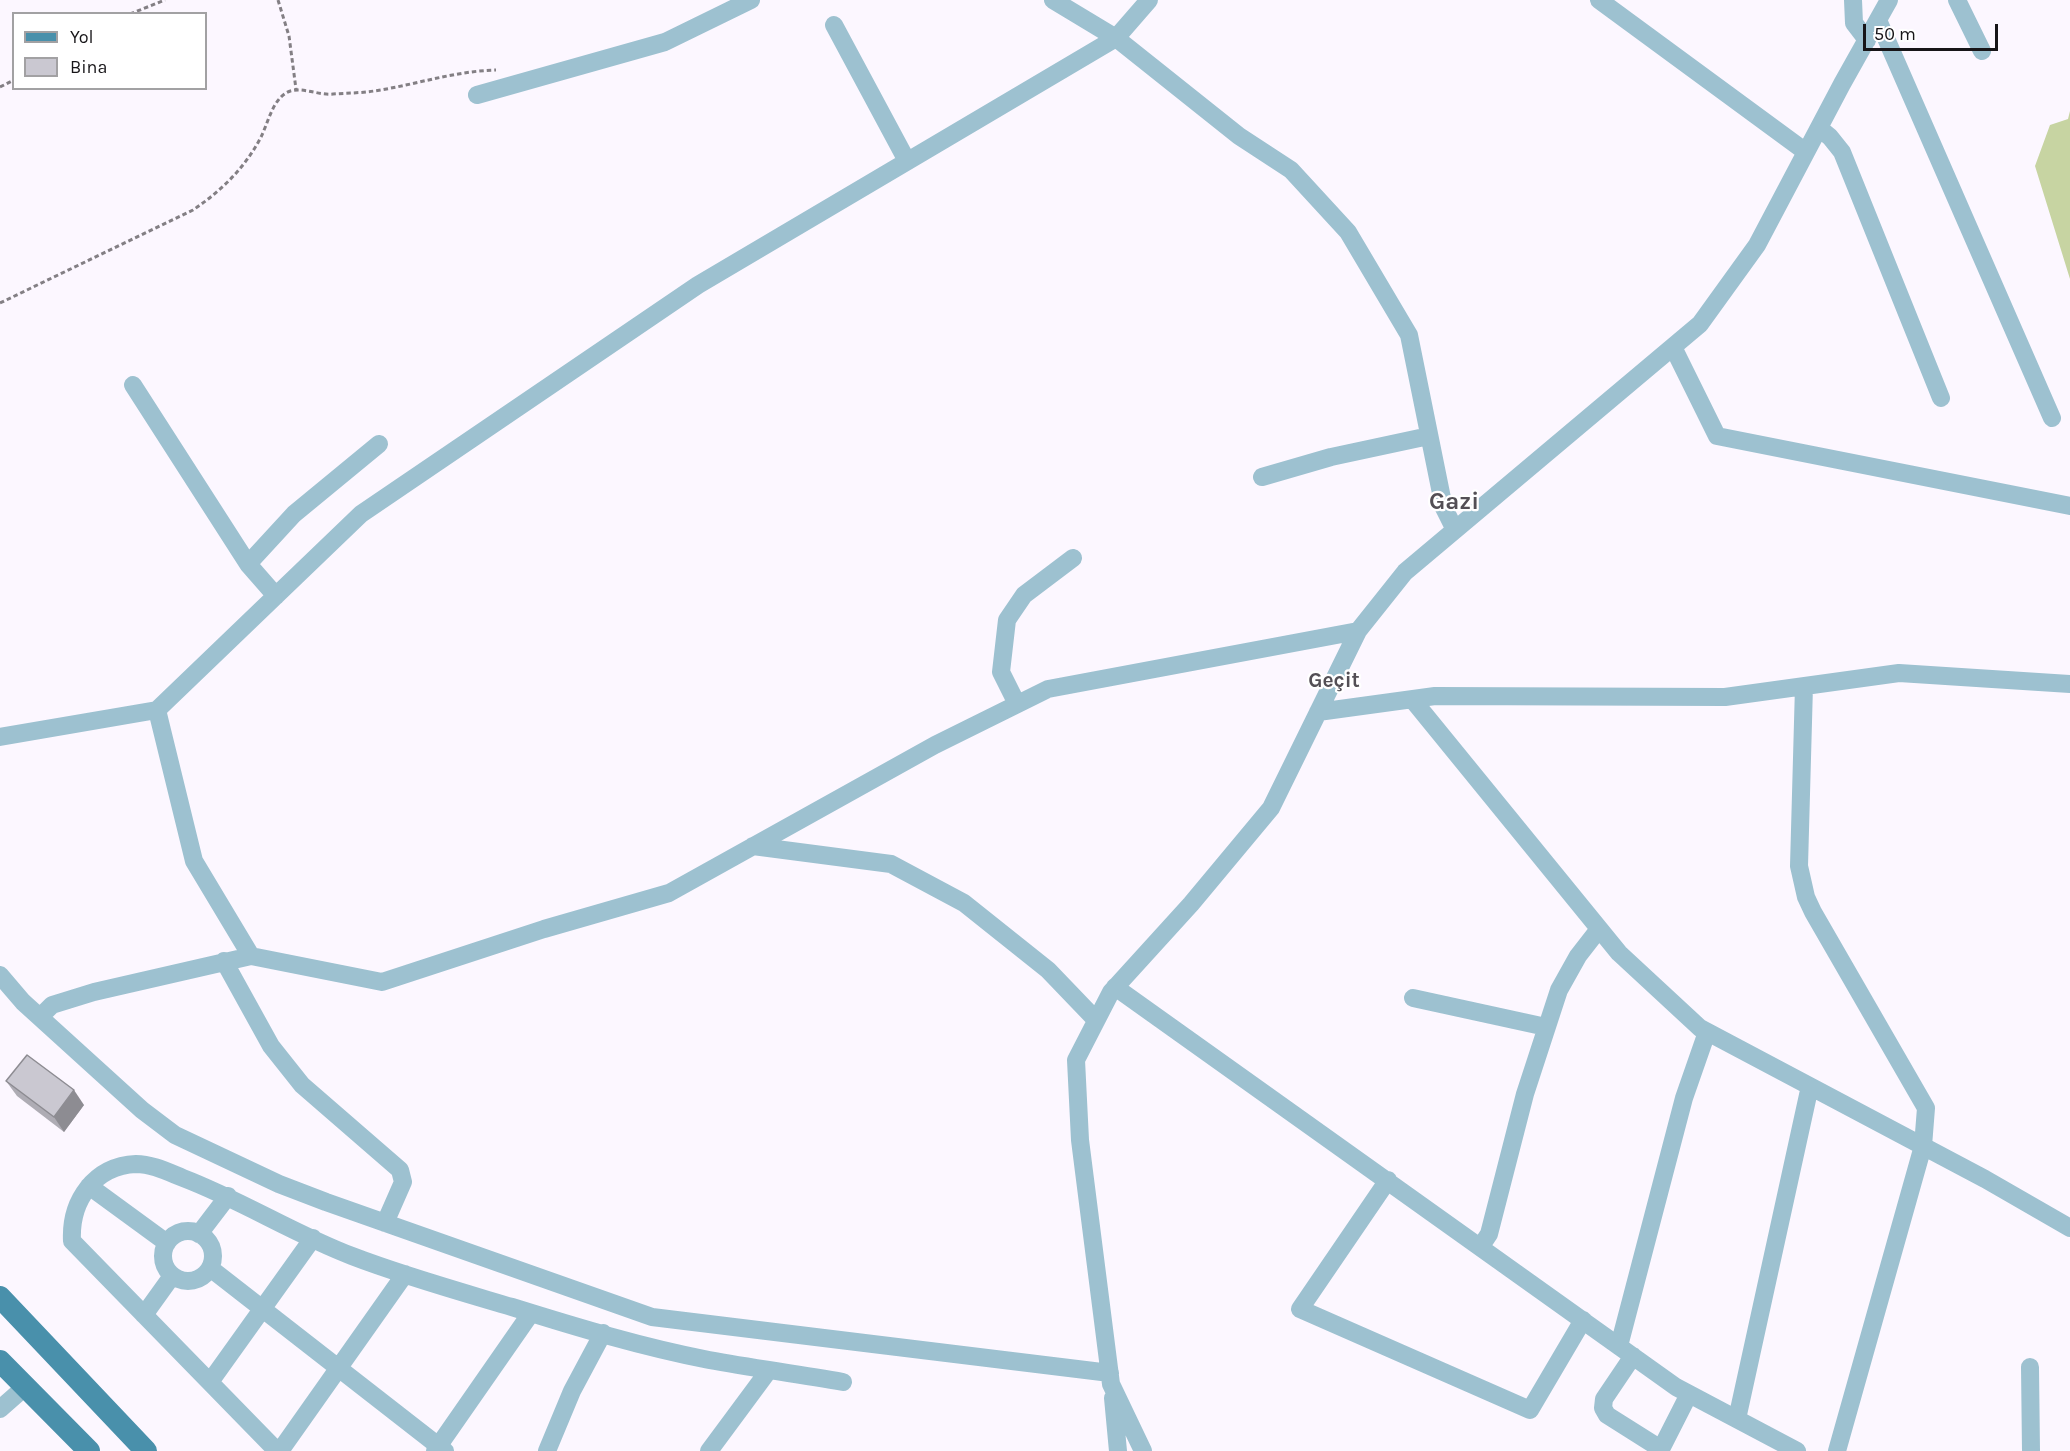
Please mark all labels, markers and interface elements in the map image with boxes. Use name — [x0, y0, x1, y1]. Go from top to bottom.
legend — [12, 12, 207, 90]
scale bar — [1866, 12, 2001, 50]
text: 50 m — [1874, 23, 1916, 45]
text: Yol — [70, 26, 94, 48]
text: Bina — [70, 56, 107, 78]
district label: Gazi — [1429, 488, 1479, 516]
district label: Geçit — [1308, 668, 1360, 694]

